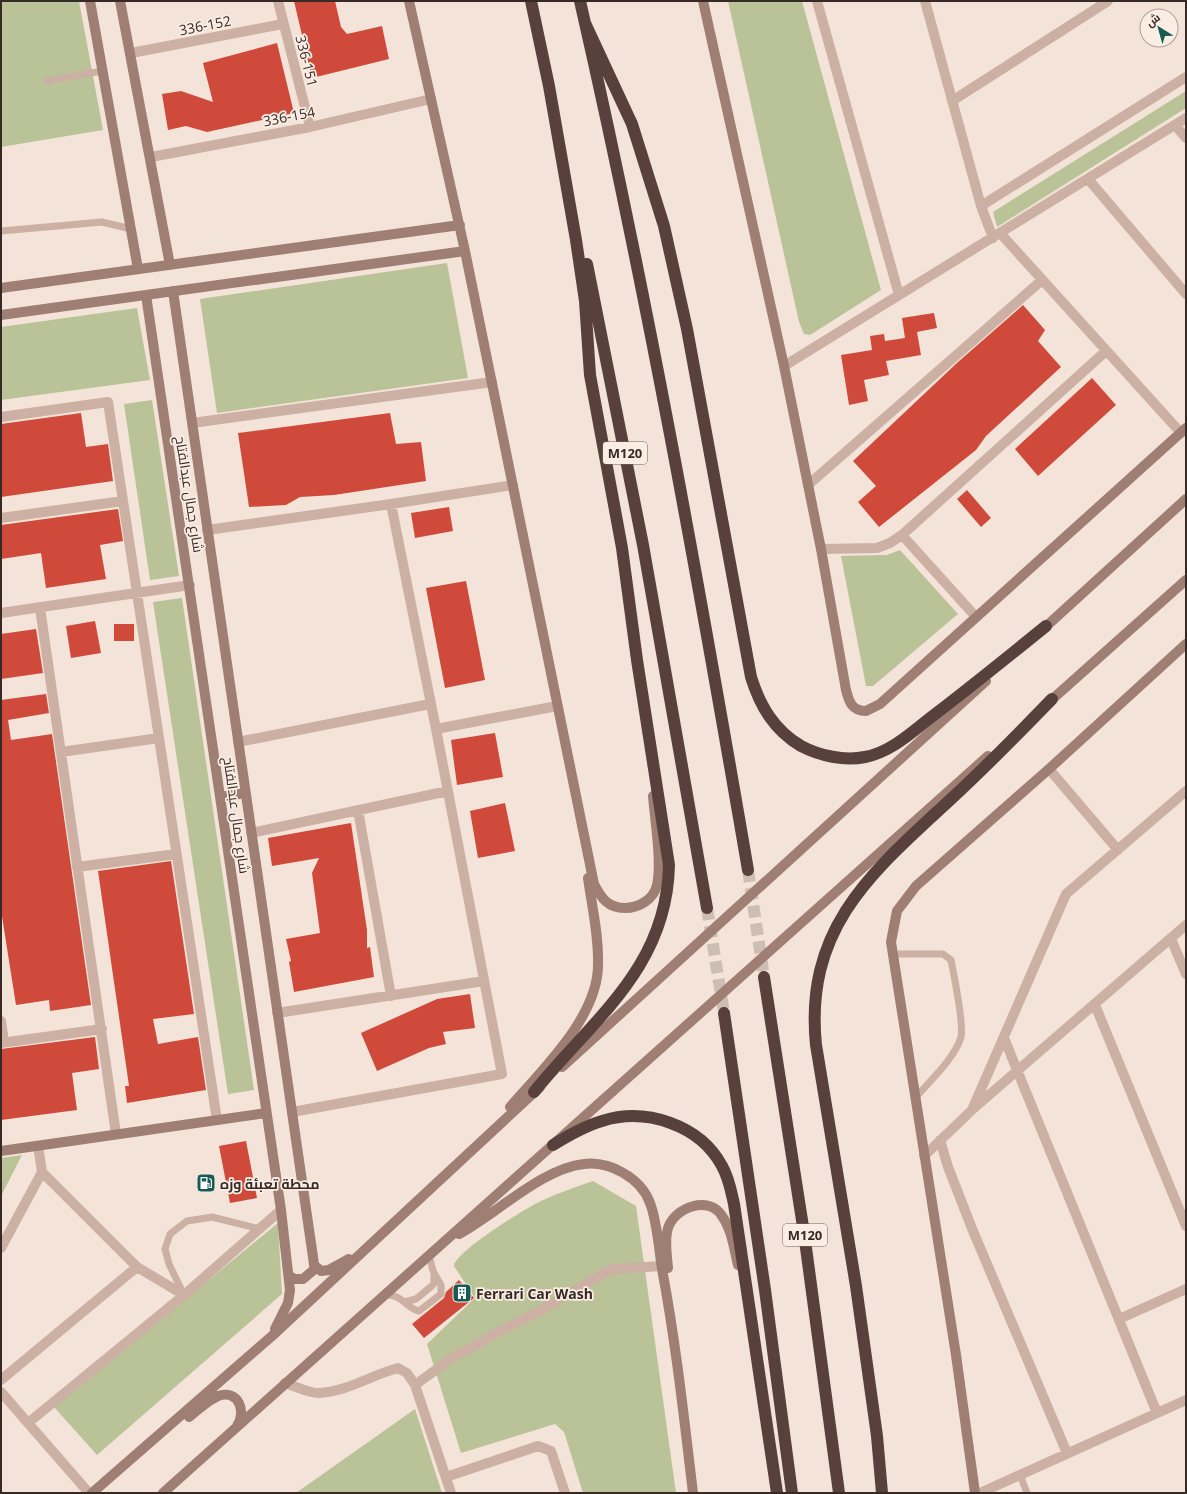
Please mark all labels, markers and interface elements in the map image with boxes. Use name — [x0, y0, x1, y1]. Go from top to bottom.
north arrow — [1139, 8, 1179, 48]
text: ش — [1143, 9, 1163, 30]
street label: 336-152 — [177, 11, 233, 39]
street label: 336-151 — [291, 33, 323, 89]
street label: 336-154 — [261, 102, 317, 130]
street label: شارع جمال عبدالفتاح — [171, 434, 209, 554]
road number: M120 — [603, 442, 647, 464]
street label: شارع جمال عبدالفتاح — [219, 755, 255, 875]
fuel station icon: محطة تعبئة وزه — [195, 1172, 217, 1194]
place label: محطة تعبئة وزه — [220, 1174, 319, 1193]
road number: M120 — [783, 1224, 827, 1246]
building icon: Ferrari Car Wash — [451, 1282, 473, 1304]
place label: Ferrari Car Wash — [476, 1284, 593, 1303]

